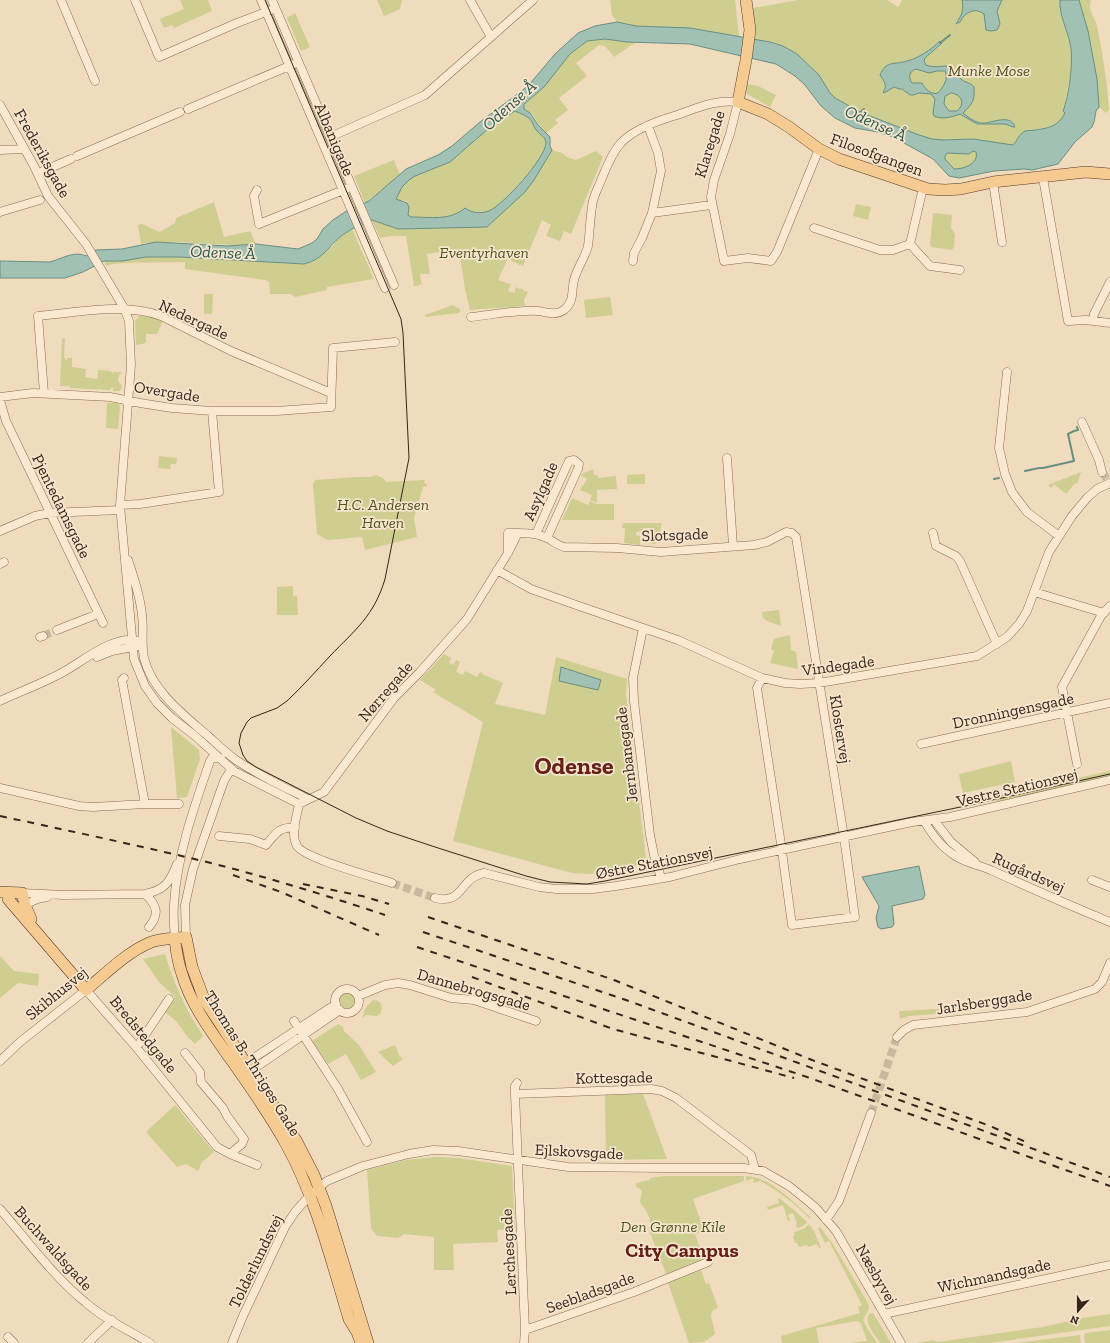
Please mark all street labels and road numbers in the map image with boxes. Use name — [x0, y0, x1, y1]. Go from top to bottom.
street label: Albanigade — [311, 100, 358, 179]
street label: Frederiksgade — [10, 105, 75, 201]
street label: Klaregade — [690, 108, 729, 180]
street label: Filosofgangen — [828, 129, 927, 180]
street label: Nedergade — [156, 295, 232, 344]
street label: Overgade — [133, 377, 201, 406]
street label: Pjentedamsgade — [28, 451, 95, 561]
street label: Asylgade — [519, 459, 562, 524]
street label: Slotsgade — [641, 524, 709, 545]
street label: Vindegade — [800, 651, 875, 680]
street label: Nørregade — [354, 657, 417, 725]
street label: Dronningensgade — [951, 688, 1075, 733]
street label: Klostervej — [826, 693, 855, 765]
street label: Jernbanegade — [611, 706, 642, 804]
street label: Vestre Stationsvej — [954, 764, 1080, 811]
street label: Østre Stationsvej — [594, 842, 714, 883]
street label: Rugårdsvej — [990, 848, 1068, 897]
street label: Skibhusvej — [21, 963, 91, 1024]
street label: Dannebrogsgade — [415, 964, 533, 1015]
street label: Jarlsberggade — [935, 985, 1033, 1018]
street label: Thomas B. Thriges Gade — [200, 987, 305, 1139]
street label: Bredstedgade — [106, 992, 181, 1077]
street label: Kottesgade — [575, 1067, 653, 1088]
street label: Ejlskovsgade — [534, 1140, 624, 1163]
street label: Buchwaldsgade — [11, 1202, 97, 1295]
street label: Lerchesgade — [497, 1208, 520, 1296]
street label: Tolderlundsvej — [225, 1211, 286, 1311]
street label: Næsbyvej — [852, 1241, 901, 1308]
street label: Wichmandsgade — [936, 1254, 1052, 1297]
street label: Seebladsgade — [543, 1268, 637, 1317]

